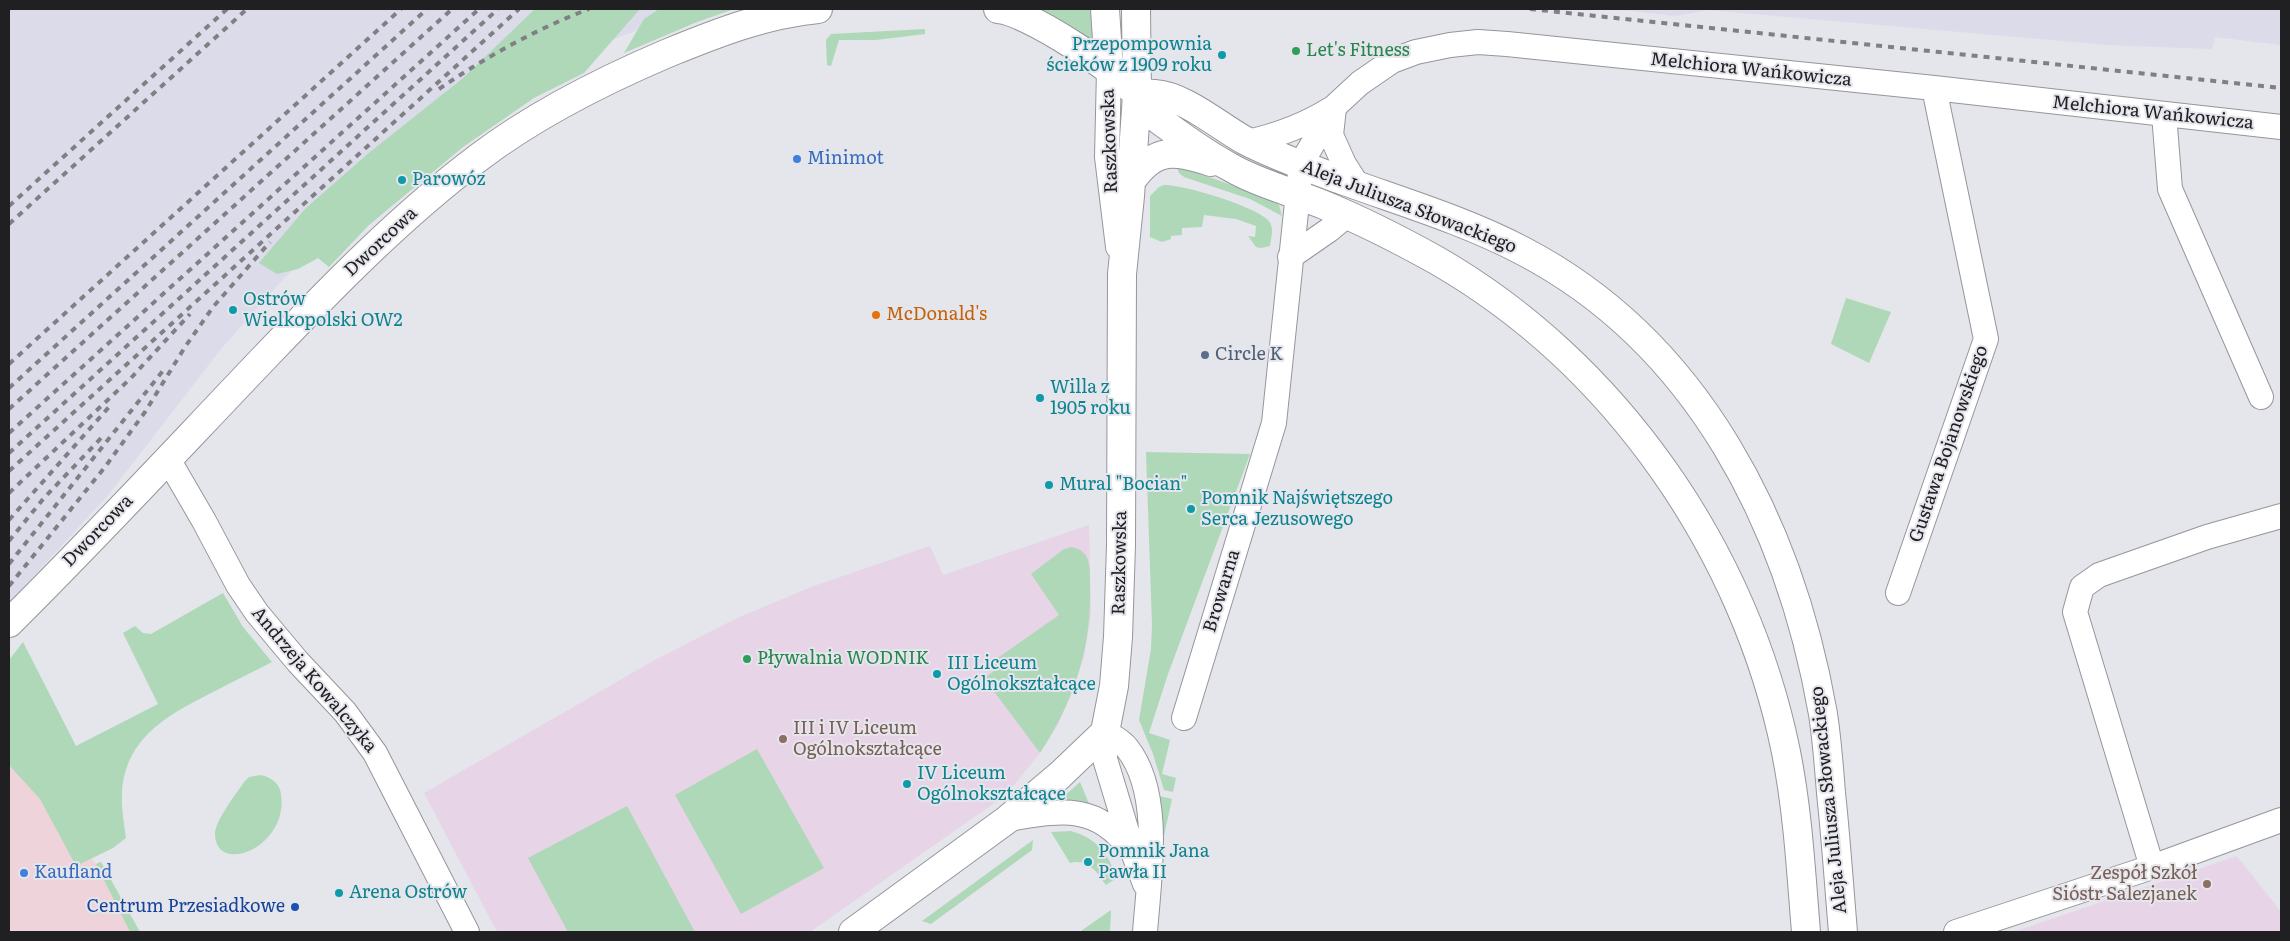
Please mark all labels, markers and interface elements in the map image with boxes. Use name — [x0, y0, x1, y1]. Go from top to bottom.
place label: Przepompownia ścieków z 1909 roku — [1046, 34, 1212, 76]
place label: Let's Fitness — [1306, 40, 1410, 62]
marker: Let's Fitness — [1290, 45, 1302, 57]
marker: Przepompownia ścieków z 1909 roku — [1216, 49, 1228, 61]
street label: Melchiora Wańkowicza — [1649, 49, 1853, 91]
street label: Raszkowska — [1097, 88, 1123, 194]
street label: Melchiora Wańkowicza — [2051, 92, 2255, 134]
place label: Minimot — [807, 148, 884, 170]
marker: Minimot — [791, 153, 803, 165]
street label: Aleja Juliusza Słowackiego — [1298, 156, 1520, 258]
place label: Parowóz — [412, 169, 485, 191]
marker: Parowóz — [396, 174, 408, 186]
street label: Dworcowa — [340, 203, 422, 281]
place label: Ostrów Wielkopolski OW2 — [243, 289, 403, 332]
marker: Ostrów Wielkopolski OW2 — [227, 304, 239, 316]
place label: McDonald's — [886, 304, 987, 326]
marker: McDonald's — [870, 309, 882, 321]
street label: Gustawa Bojanowskiego — [1905, 343, 1993, 545]
place label: Circle K — [1215, 344, 1283, 366]
marker: Circle K — [1199, 349, 1211, 361]
place label: Willa z 1905 roku — [1050, 377, 1131, 419]
marker: Willa z 1905 roku — [1034, 392, 1046, 404]
place label: Mural "Bocian" — [1059, 474, 1187, 496]
marker: Mural "Bocian" — [1043, 479, 1055, 491]
place label: Pomnik Najświętszego Serca Jezusowego — [1201, 488, 1393, 530]
street label: Dworcowa — [58, 490, 138, 572]
marker: Pomnik Najświętszego Serca Jezusowego — [1185, 503, 1197, 515]
street label: Raszkowska — [1108, 511, 1132, 615]
street label: Browarna — [1199, 547, 1245, 635]
street label: Andrzeja Kowalczyka — [247, 603, 381, 757]
place label: Pływalnia WODNIK — [757, 648, 929, 670]
marker: Pływalnia WODNIK — [741, 653, 753, 665]
place label: III Liceum Ogólnokształcące — [947, 653, 1096, 696]
marker: III Liceum Ogólnokształcące — [931, 668, 943, 680]
street label: Aleja Juliusza Słowackiego — [1806, 685, 1852, 915]
place label: III i IV Liceum Ogólnokształcące — [793, 718, 942, 761]
marker: III i IV Liceum Ogólnokształcące — [777, 733, 789, 745]
place label: IV Liceum Ogólnokształcące — [917, 763, 1066, 806]
marker: IV Liceum Ogólnokształcące — [901, 778, 913, 790]
place label: Pomnik Jana Pawła II — [1098, 841, 1209, 884]
marker: Pomnik Jana Pawła II — [1082, 856, 1094, 868]
place label: Kaufland — [34, 862, 112, 884]
place label: Zespół Szkół Sióstr Salezjanek — [2052, 863, 2197, 906]
marker: Kaufland — [18, 867, 30, 879]
marker: Zespół Szkół Sióstr Salezjanek — [2201, 878, 2213, 890]
place label: Arena Ostrów — [349, 882, 467, 904]
marker: Arena Ostrów — [333, 887, 345, 899]
place label: Centrum Przesiadkowe — [86, 896, 285, 918]
marker: Centrum Przesiadkowe — [289, 901, 301, 913]

